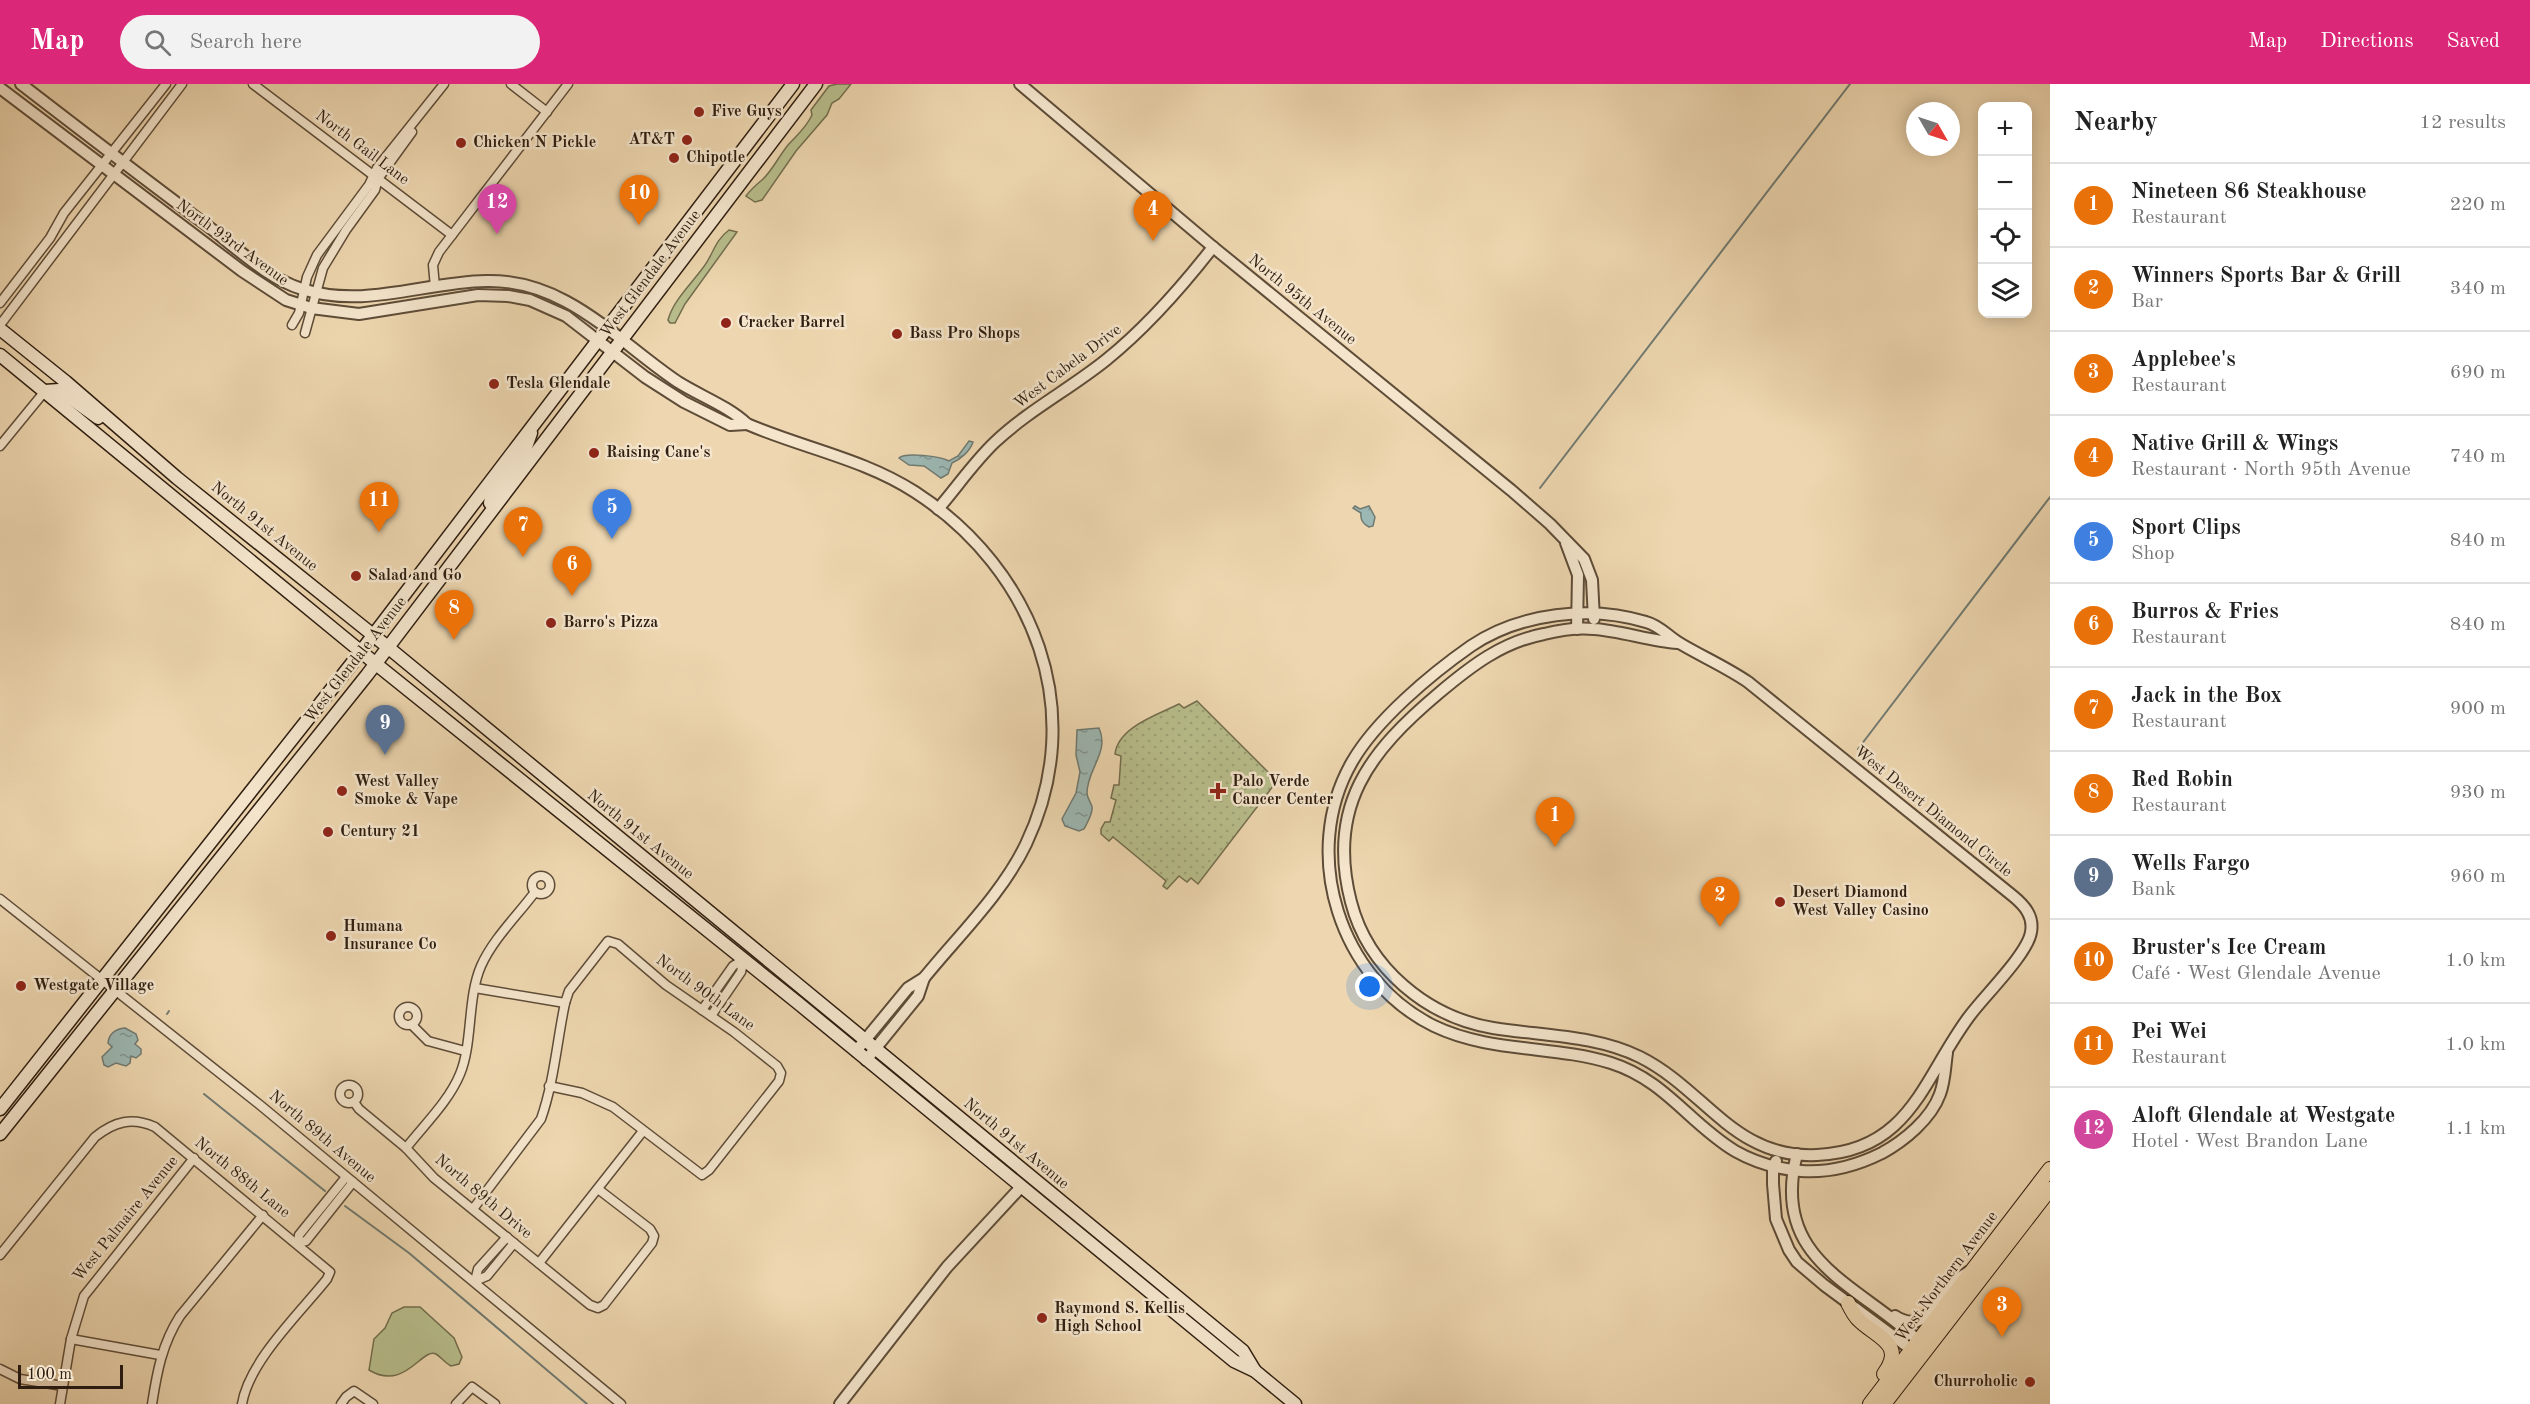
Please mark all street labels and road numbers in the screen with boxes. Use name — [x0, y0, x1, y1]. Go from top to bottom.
street label: North Gail Lane — [312, 108, 412, 188]
street label: North 93rd Avenue — [173, 197, 291, 289]
street label: West Glendale Avenue — [598, 207, 704, 341]
street label: North 95th Avenue — [1245, 252, 1359, 348]
street label: West Cabela Drive — [1012, 322, 1124, 412]
street label: North 91st Avenue — [208, 479, 320, 575]
street label: West Glendale Avenue — [302, 594, 410, 726]
street label: West Desert Diamond Circle — [1851, 744, 2015, 880]
street label: North 91st Avenue — [584, 787, 696, 883]
street label: North 90th Lane — [653, 952, 757, 1034]
street label: North 89th Avenue — [266, 1088, 378, 1186]
street label: North 91st Avenue — [960, 1095, 1072, 1193]
street label: North 88th Lane — [191, 1135, 293, 1221]
street label: North 89th Drive — [431, 1152, 535, 1242]
street label: West Palmaire Avenue — [71, 1153, 181, 1285]
street label: West Northern Avenue — [1893, 1209, 2001, 1345]

